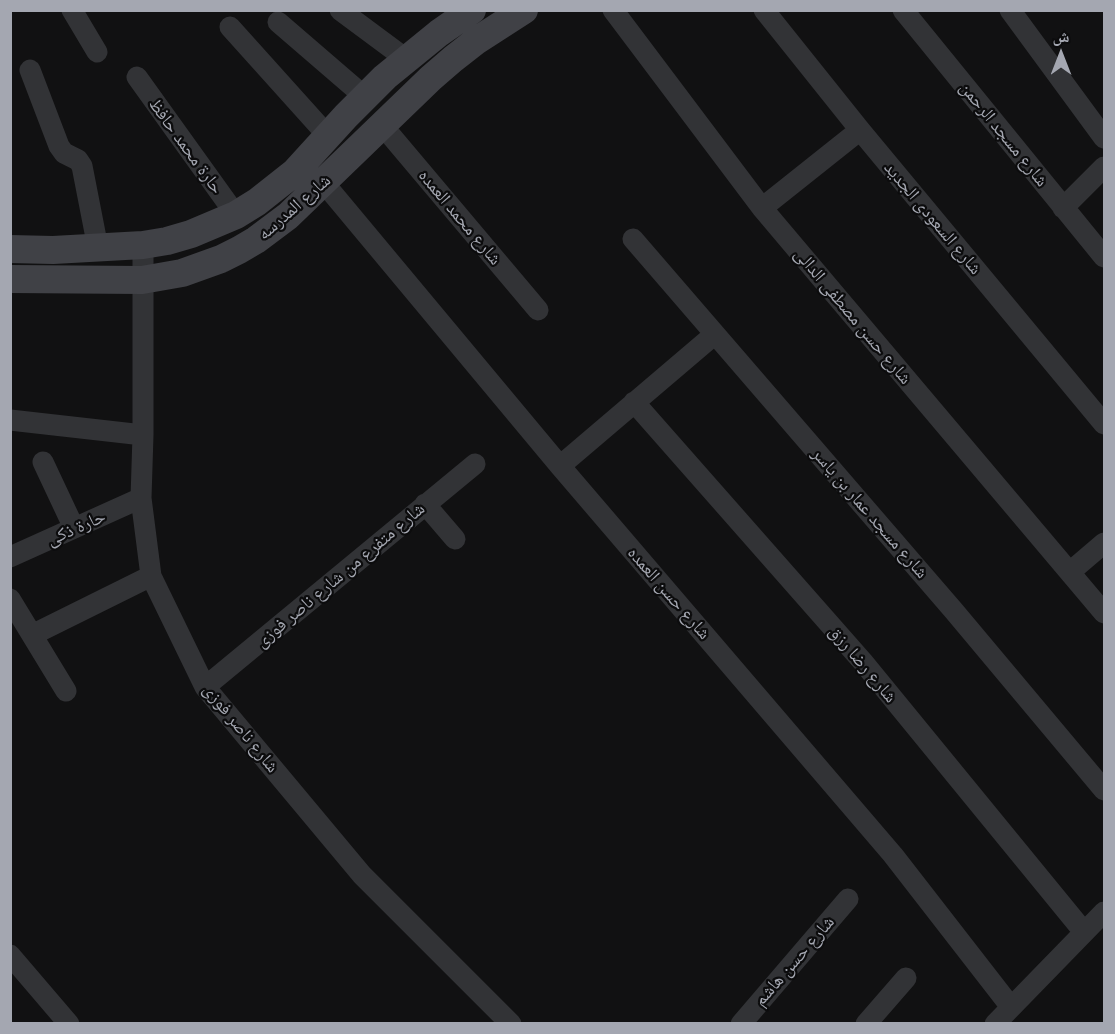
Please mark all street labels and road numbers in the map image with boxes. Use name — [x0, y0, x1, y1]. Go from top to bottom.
street label: شارع مسجد الرحمن — [955, 77, 1053, 191]
street label: حارة محمد حافظ — [144, 94, 228, 198]
street label: شارع السعودى الجديد — [879, 157, 987, 279]
street label: شارع محمد العمده — [414, 165, 506, 269]
street label: شارع المدرسه — [253, 169, 335, 245]
street label: شارع حسن مصطفى الدالى — [790, 243, 916, 389]
street label: شارع مسجد عمار بن ياسر — [807, 443, 933, 583]
street label: شارع متفرع من شارع ناصر فوزى — [251, 498, 429, 652]
street label: حارة ذكى — [43, 506, 109, 550]
street label: شارع حسن العمده — [623, 542, 715, 644]
street label: شارع رضا رزق — [824, 621, 902, 707]
street label: شارع ناصر فوزى — [199, 679, 283, 777]
street label: شارع حسن هاشم — [749, 912, 839, 1010]

